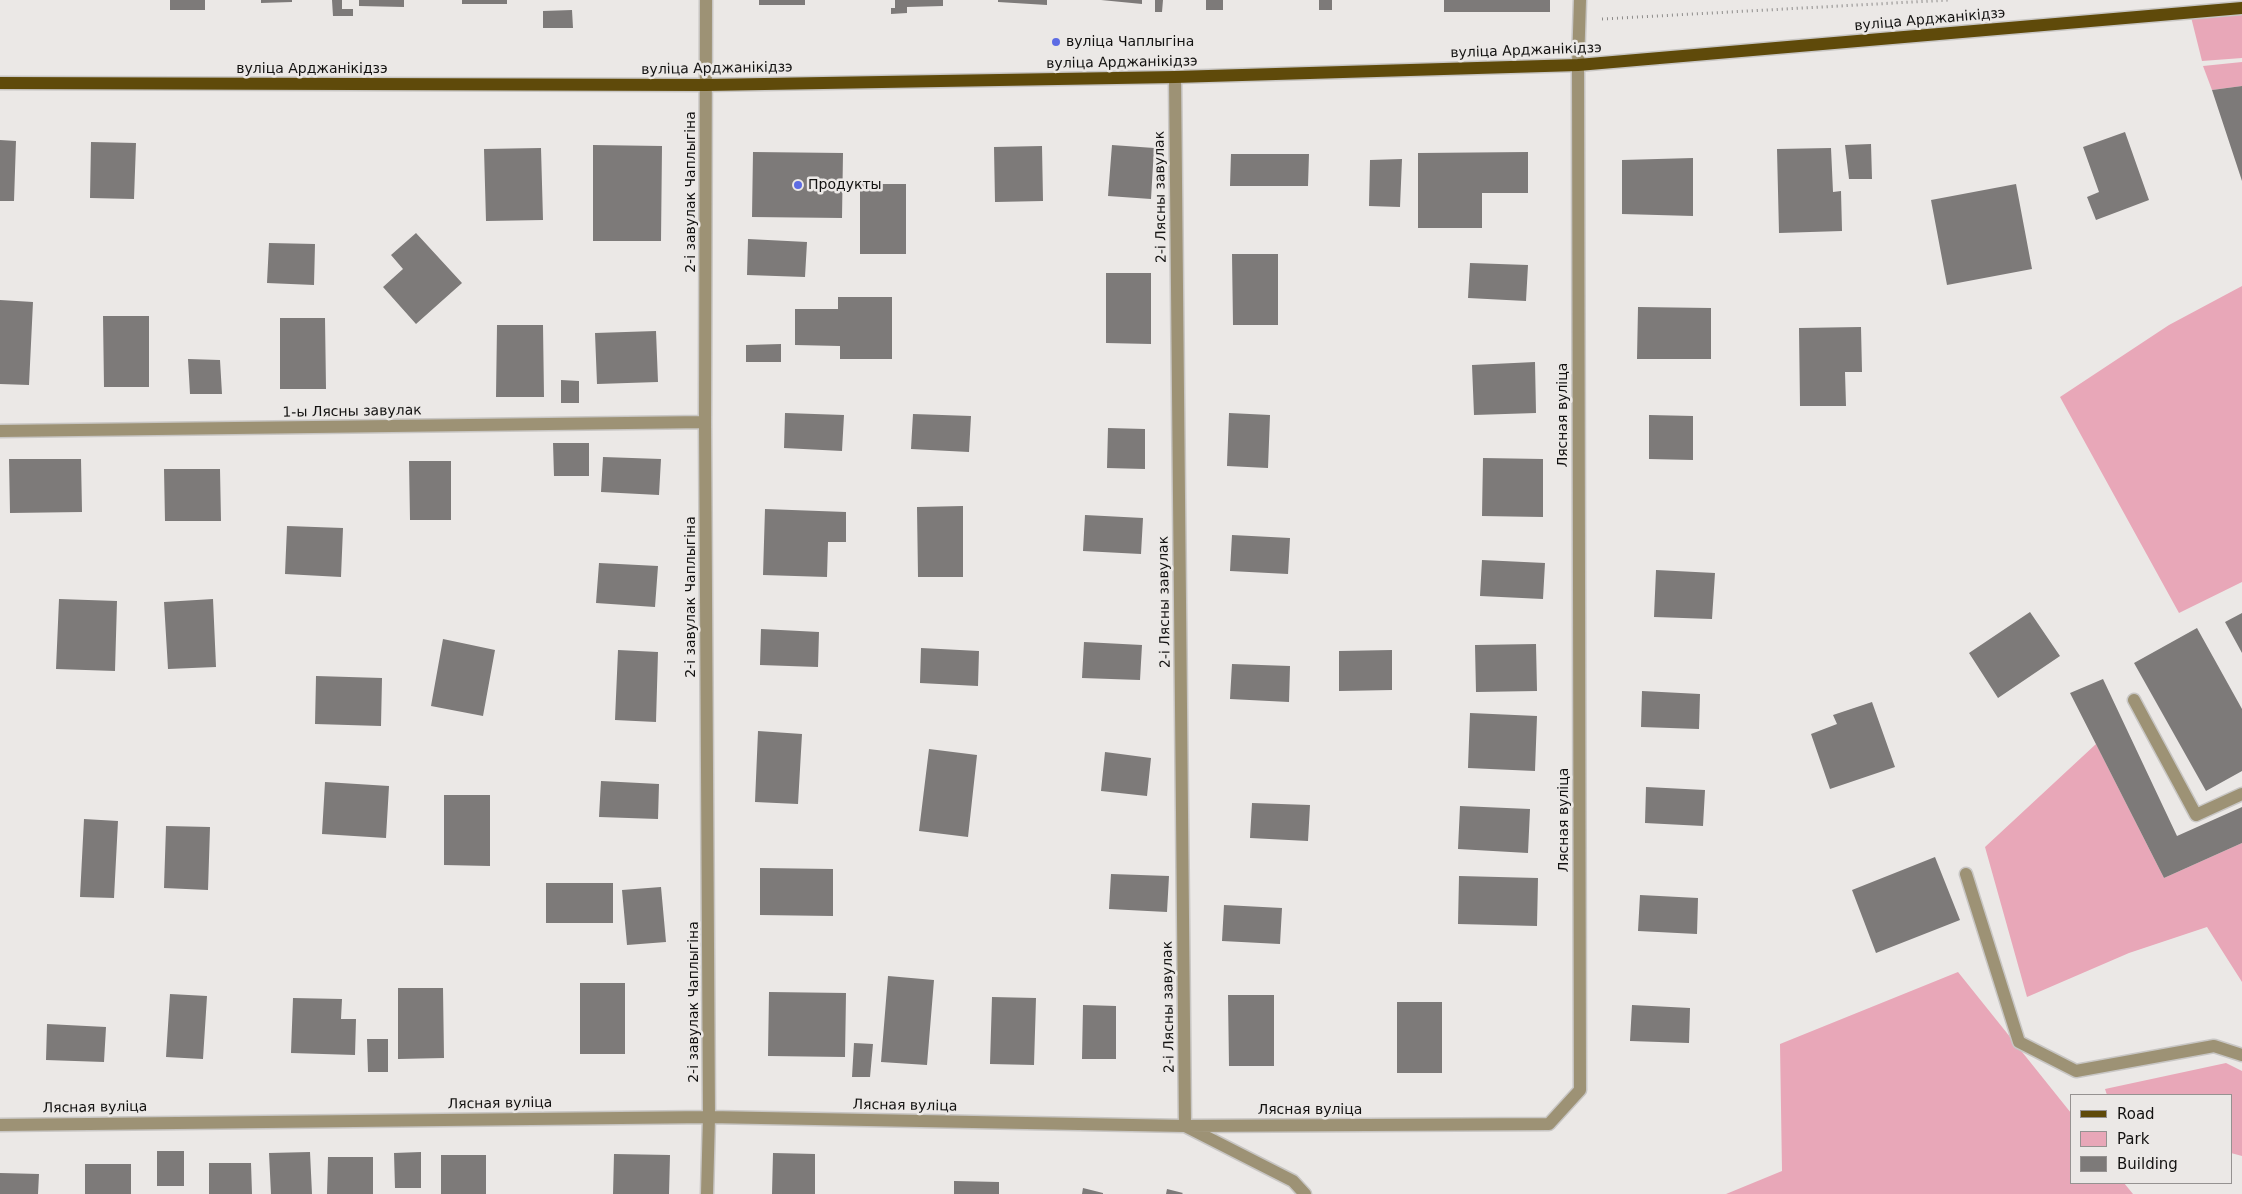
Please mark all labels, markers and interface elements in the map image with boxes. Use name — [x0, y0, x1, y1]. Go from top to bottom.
street label: вуліца Арджанікідзэ — [1854, 5, 2006, 35]
place label: вуліца Чаплыгіна — [1066, 34, 1194, 50]
marker: вуліца Чаплыгіна — [1050, 36, 1062, 48]
street label: вуліца Арджанікідзэ — [1450, 40, 1602, 62]
street label: вуліца Арджанікідзэ — [1046, 53, 1198, 73]
street label: вуліца Арджанікідзэ — [641, 59, 793, 79]
street label: вуліца Арджанікідзэ — [236, 61, 388, 77]
street label: 2-і завулак Чаплыгіна — [683, 111, 699, 273]
street label: 2-і Лясны завулак — [1151, 131, 1171, 263]
place label: Продукты — [808, 177, 882, 193]
marker: Продукты — [792, 179, 804, 191]
street label: Лясная вуліца — [1555, 363, 1571, 467]
street label: 1-ы Лясны завулак — [282, 402, 422, 422]
street label: 2-і завулак Чаплыгіна — [683, 516, 699, 678]
street label: 2-і Лясны завулак — [1155, 536, 1175, 668]
street label: Лясная вуліца — [1556, 768, 1572, 872]
street label: 2-і завулак Чаплыгіна — [686, 921, 702, 1083]
street label: 2-і Лясны завулак — [1159, 941, 1179, 1073]
legend — [2070, 1094, 2232, 1184]
street label: Лясная вуліца — [447, 1095, 553, 1113]
street label: Лясная вуліца — [852, 1097, 958, 1115]
street label: Лясная вуліца — [42, 1099, 148, 1117]
street label: Лясная вуліца — [1258, 1102, 1362, 1118]
text: Road — [2117, 1105, 2155, 1123]
text: Park — [2117, 1130, 2149, 1148]
text: Building — [2117, 1155, 2178, 1173]

